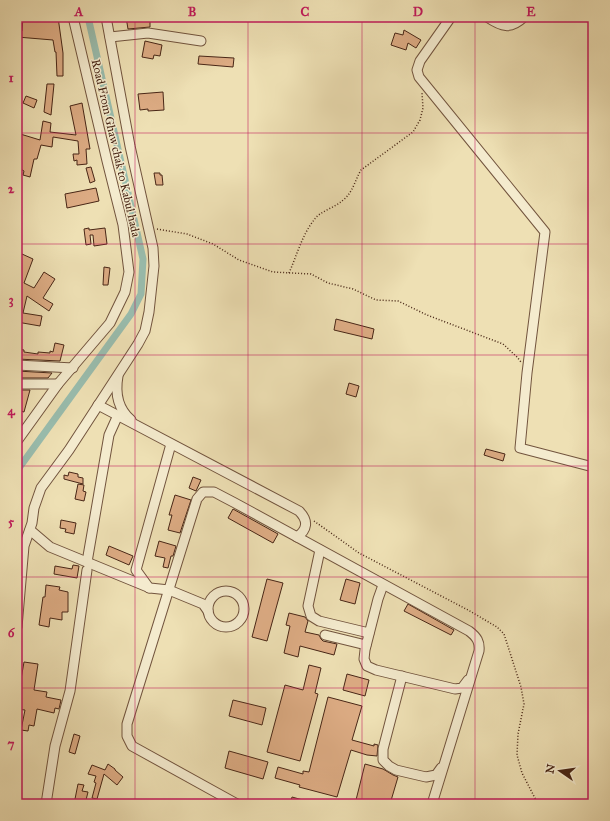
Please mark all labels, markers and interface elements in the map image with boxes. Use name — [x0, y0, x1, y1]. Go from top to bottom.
text: A — [74, 4, 84, 20]
text: B — [188, 4, 197, 20]
text: C — [301, 4, 310, 20]
text: D — [413, 4, 423, 20]
text: E — [526, 4, 536, 20]
street label: Road From Ghaw chak to Kabul hada — [89, 58, 144, 239]
text: 1 — [8, 70, 14, 86]
text: 2 — [8, 181, 15, 197]
text: 3 — [8, 292, 14, 308]
text: 4 — [7, 403, 15, 419]
text: 5 — [8, 514, 15, 530]
text: 6 — [8, 625, 16, 641]
text: 7 — [8, 736, 15, 752]
north arrow — [540, 751, 580, 791]
text: N — [543, 762, 558, 775]

